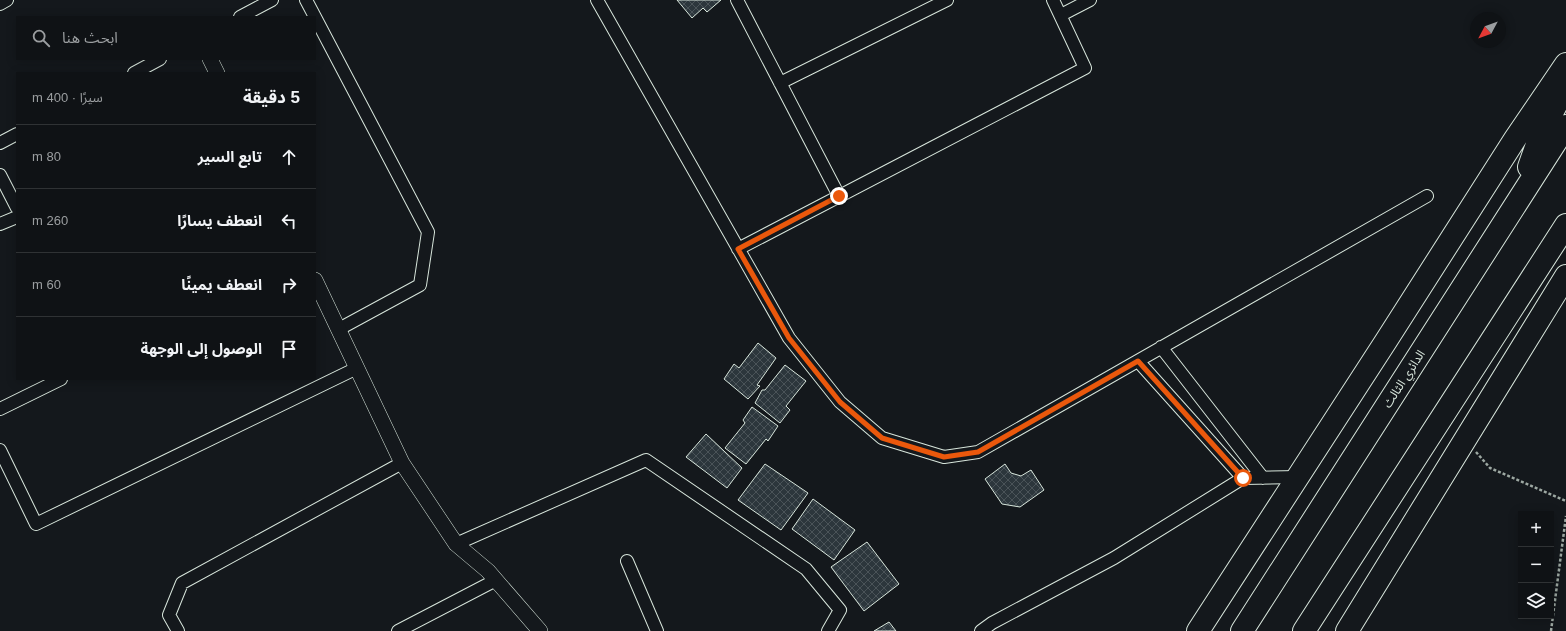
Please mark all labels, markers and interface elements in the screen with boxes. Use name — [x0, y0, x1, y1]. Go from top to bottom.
north arrow — [1470, 12, 1506, 48]
search box — [16, 16, 316, 60]
icon: search — [30, 27, 52, 49]
text: ابحث هنا — [62, 29, 118, 46]
text: 5 دقيقة — [243, 88, 300, 107]
text: سيرًا · 400 m — [32, 90, 103, 105]
icon: ahead — [278, 146, 300, 168]
text: تابع السير — [198, 148, 262, 165]
text: 80 m — [32, 149, 61, 164]
route end — [830, 187, 848, 205]
icon: left — [278, 210, 300, 232]
text: انعطف يسارًا — [177, 212, 262, 229]
text: 260 m — [32, 213, 68, 228]
icon: right — [278, 274, 300, 296]
text: انعطف يمينًا — [181, 276, 262, 293]
text: 60 m — [32, 277, 61, 292]
icon: arrive — [278, 338, 300, 360]
text: الوصول إلى الوجهة — [140, 340, 262, 357]
street label: الدائري الثالث — [1380, 347, 1430, 412]
route start — [1234, 469, 1252, 487]
map controls — [1518, 511, 1554, 619]
button: + — [1518, 511, 1554, 547]
button: − — [1518, 547, 1554, 583]
button: layers — [1518, 583, 1554, 619]

